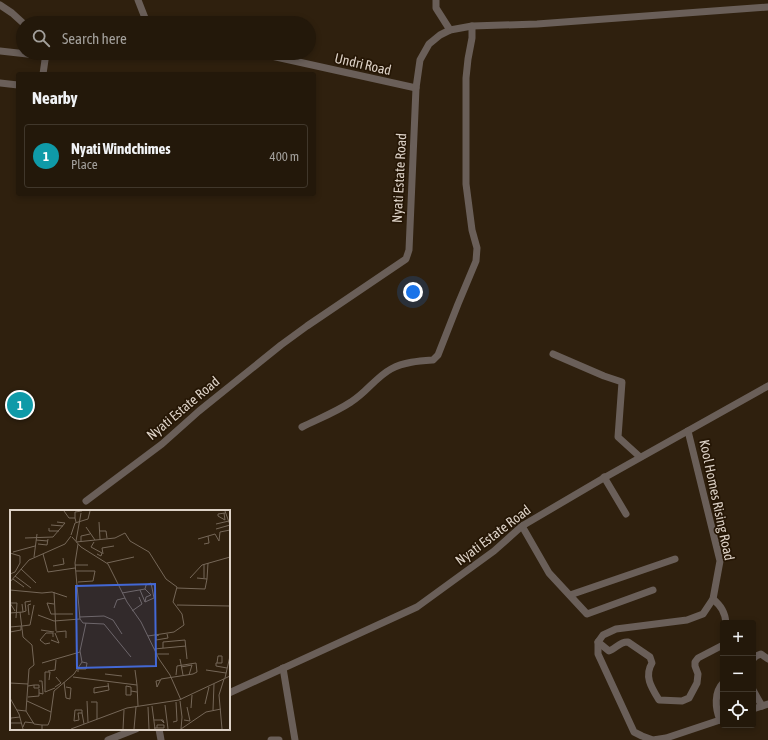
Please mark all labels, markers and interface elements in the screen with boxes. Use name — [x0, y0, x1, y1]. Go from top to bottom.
search box — [16, 16, 316, 60]
icon: search — [30, 27, 52, 49]
text: Search here — [62, 30, 127, 47]
street label: Undri Road — [333, 50, 393, 78]
text: Nearby — [32, 88, 78, 108]
street label: Nyati Estate Road — [389, 133, 409, 223]
text: Nyati Windchimes — [71, 140, 171, 157]
text: 1 — [43, 149, 49, 164]
text: 400 m — [270, 149, 299, 164]
text: Place — [71, 157, 98, 172]
your location — [403, 282, 423, 302]
street label: Nyati Estate Road — [143, 373, 223, 443]
pin: 1 — [7, 390, 33, 420]
street label: Kool Homes Rising Road — [696, 438, 738, 562]
street label: Nyati Estate Road — [452, 502, 534, 568]
inset map — [10, 510, 230, 730]
map controls — [720, 620, 756, 728]
button: + — [720, 620, 756, 656]
button: − — [720, 656, 756, 692]
button: locate — [720, 692, 756, 728]

